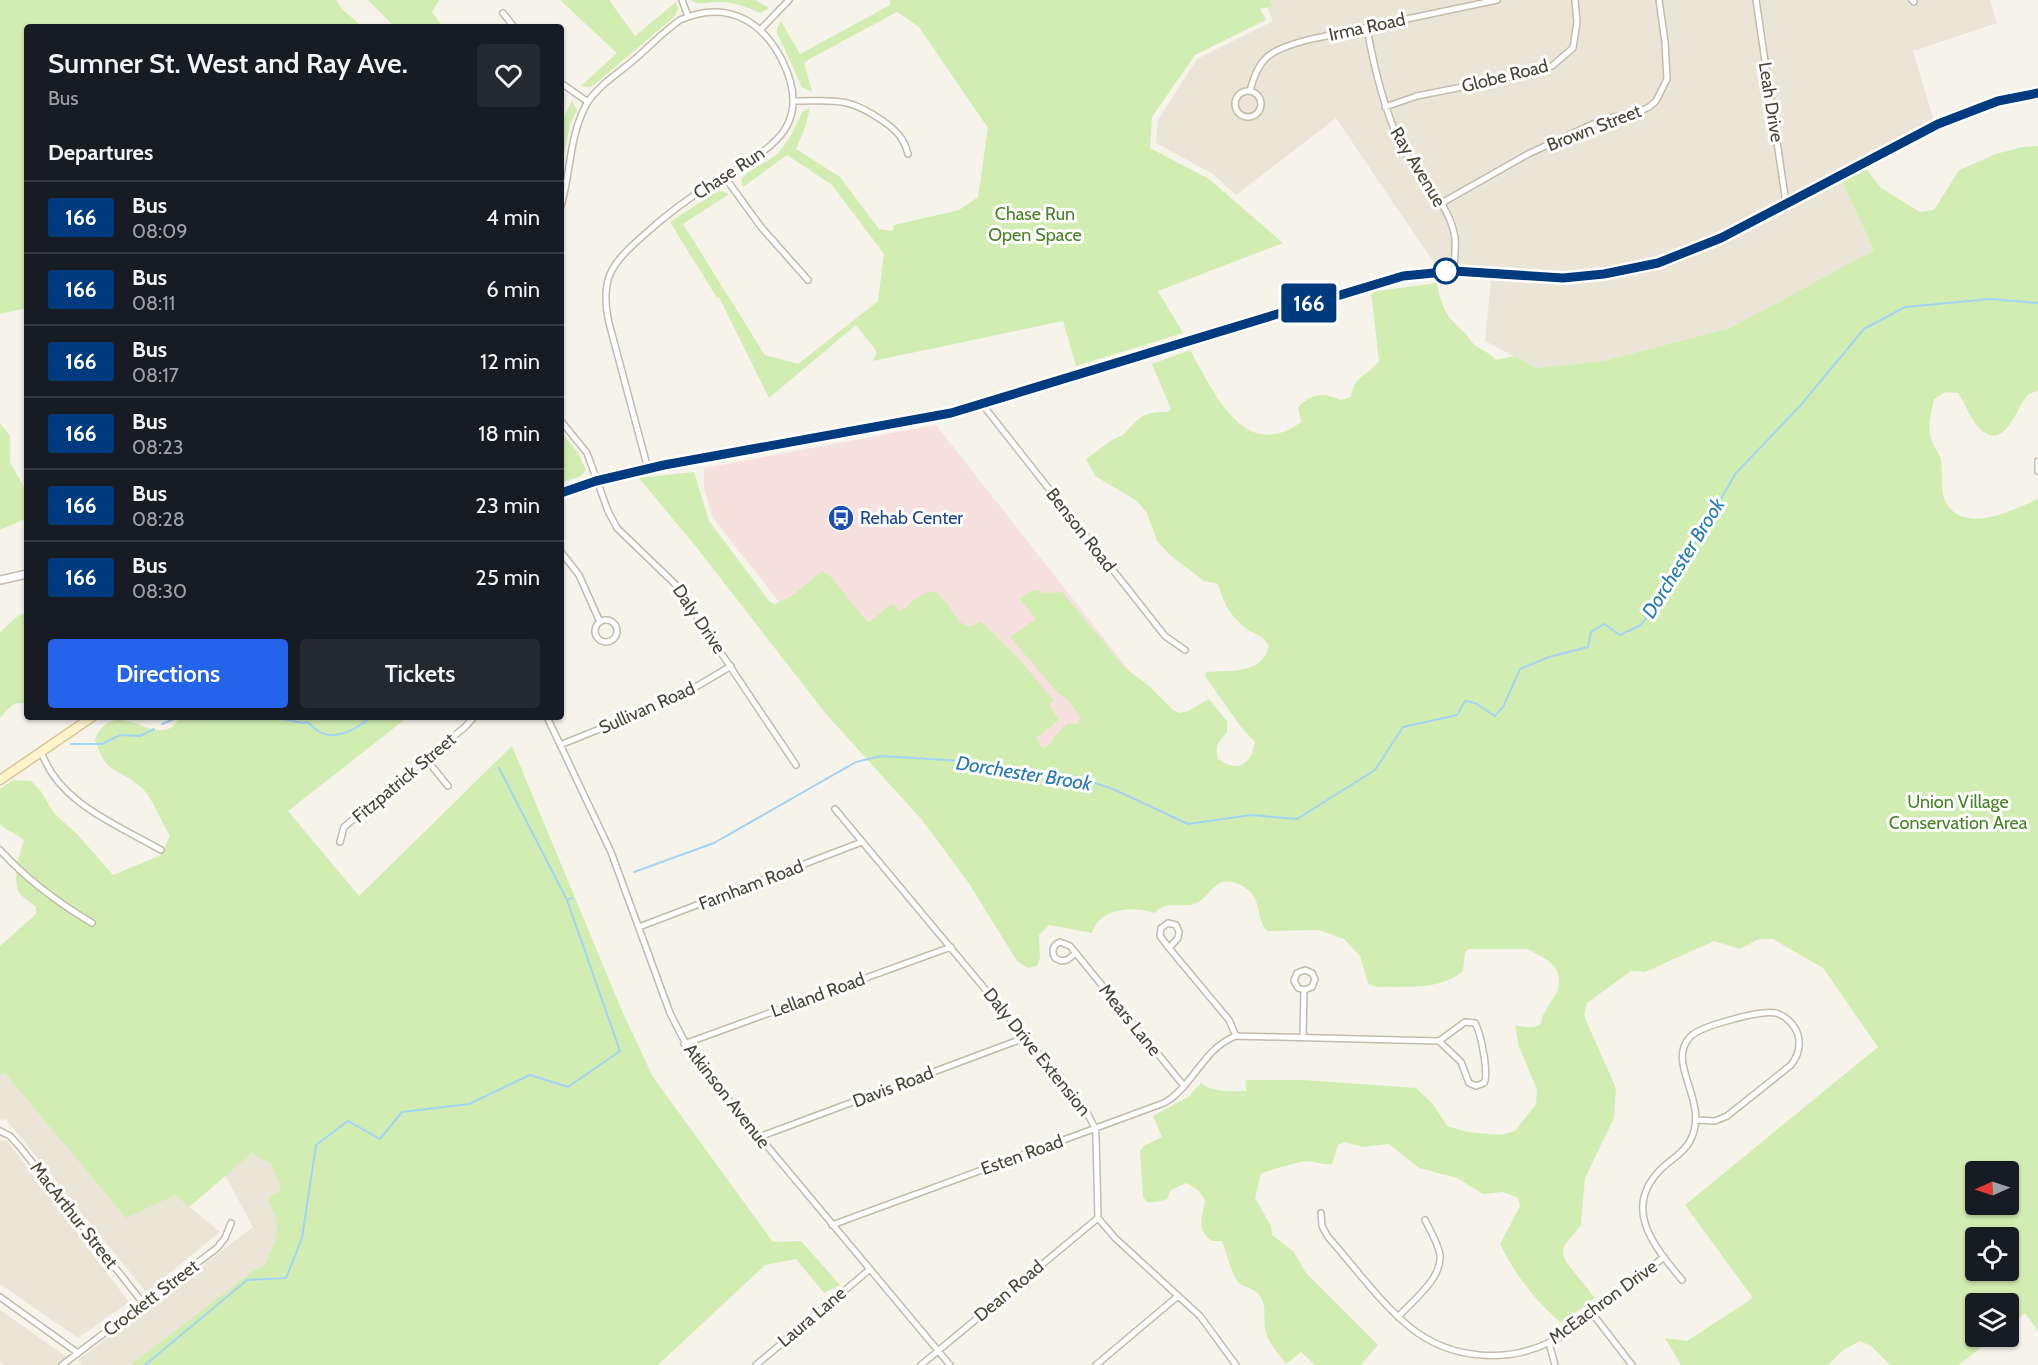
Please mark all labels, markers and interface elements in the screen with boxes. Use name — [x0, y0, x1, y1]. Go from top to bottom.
street label: Irma Road — [1327, 8, 1407, 46]
button: heart — [477, 44, 540, 107]
text: Sumner St. West and Ray Ave. — [48, 46, 408, 80]
street label: Globe Road — [1459, 55, 1551, 97]
street label: Leah Drive — [1754, 60, 1788, 144]
text: Bus — [48, 86, 79, 110]
street label: Brown Street — [1544, 100, 1644, 156]
street label: Ray Avenue — [1386, 123, 1450, 211]
text: Departures — [48, 139, 153, 166]
street label: Chase Run — [689, 142, 769, 204]
text: Bus — [132, 192, 167, 219]
park label: Chase Run Open Space — [988, 203, 1082, 246]
text: 4 min — [486, 204, 540, 231]
text: 166 — [65, 205, 97, 230]
text: 08:09 — [132, 219, 188, 243]
unlabelled marker — [1433, 258, 1459, 284]
text: Bus — [132, 264, 167, 291]
text: 6 min — [486, 276, 540, 303]
text: 166 — [65, 277, 97, 302]
line badge: 166 — [1274, 284, 1344, 322]
text: 08:11 — [132, 291, 175, 315]
text: 166 — [1293, 291, 1325, 316]
text: Bus — [132, 336, 167, 363]
text: 12 min — [480, 348, 540, 375]
text: 166 — [65, 349, 97, 374]
text: 08:17 — [132, 363, 179, 387]
text: Bus — [132, 408, 167, 435]
text: 18 min — [478, 420, 540, 447]
text: 166 — [65, 421, 97, 446]
text: 08:23 — [132, 435, 184, 459]
text: Bus — [132, 480, 167, 507]
street label: Benson Road — [1041, 484, 1121, 576]
text: 23 min — [475, 492, 540, 519]
water label: Dorchester Brook — [1637, 492, 1730, 622]
text: 166 — [65, 493, 97, 518]
bus stop icon: Rehab Center — [826, 503, 856, 533]
text: 08:28 — [132, 507, 185, 531]
place label: Rehab Center — [860, 507, 963, 529]
text: Bus — [132, 552, 167, 579]
text: 25 min — [475, 564, 540, 591]
text: 166 — [65, 565, 97, 590]
text: 08:30 — [132, 579, 187, 603]
street label: Daly Drive — [668, 580, 730, 658]
button: Directions — [48, 639, 288, 708]
button: Tickets — [300, 639, 540, 708]
street label: Sullivan Road — [596, 677, 698, 739]
street label: Fitzpatrick Street — [348, 728, 460, 828]
water label: Dorchester Brook — [955, 750, 1095, 796]
park label: Union Village Conservation Area — [1889, 791, 2028, 834]
street label: Farnham Road — [696, 855, 806, 915]
street label: Lelland Road — [768, 968, 868, 1022]
street label: Mears Lane — [1094, 980, 1166, 1060]
street label: Daly Drive Extension — [979, 984, 1095, 1120]
street label: Atkinson Avenue — [679, 1039, 775, 1153]
street label: Davis Road — [850, 1062, 936, 1112]
street label: Esten Road — [978, 1130, 1066, 1180]
street label: MacArthur Street — [26, 1157, 122, 1273]
north arrow — [1965, 1161, 2019, 1215]
map controls — [1965, 1161, 2019, 1347]
button: locate — [1965, 1227, 2019, 1281]
street label: Crockett Street — [99, 1255, 203, 1341]
street label: McEachron Drive — [1544, 1255, 1662, 1349]
street label: Dean Road — [970, 1256, 1048, 1326]
street label: Laura Lane — [773, 1282, 851, 1352]
button: layers — [1965, 1293, 2019, 1347]

